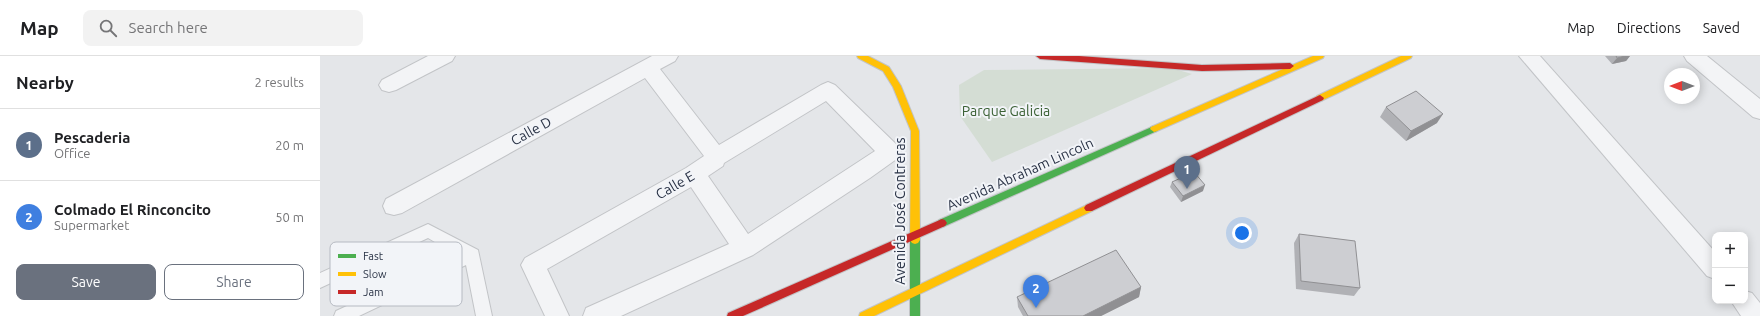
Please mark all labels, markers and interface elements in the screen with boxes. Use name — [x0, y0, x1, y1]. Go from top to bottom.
search box — [83, 10, 363, 46]
text: Map — [20, 17, 59, 39]
icon: search — [97, 17, 119, 39]
text: Search here — [129, 19, 208, 36]
text: Map — [1567, 20, 1595, 36]
text: Directions — [1617, 20, 1681, 36]
text: Saved — [1703, 20, 1740, 36]
north arrow — [1664, 68, 1700, 104]
text: Nearby — [16, 73, 74, 92]
text: 2 results — [254, 75, 304, 89]
park label: Parque Galicia — [962, 103, 1050, 119]
street label: Calle D — [508, 113, 554, 149]
text: Pescaderia — [54, 129, 130, 146]
street label: Avenida Abraham Lincoln — [944, 134, 1096, 214]
street label: Avenida José Contreras — [892, 137, 908, 285]
text: 1 — [25, 138, 33, 152]
text: 20 m — [275, 138, 304, 152]
text: Office — [54, 146, 90, 160]
pin: 1 — [1174, 156, 1200, 189]
street label: Calle E — [653, 168, 697, 202]
text: Colmado El Rinconcito — [54, 201, 211, 218]
text: 2 — [25, 210, 33, 224]
text: 50 m — [275, 210, 304, 224]
text: Supermarket — [54, 218, 129, 232]
your location — [1232, 223, 1252, 243]
map controls — [1712, 232, 1748, 304]
button: + — [1712, 232, 1748, 268]
legend — [330, 242, 462, 306]
text: Fast — [363, 250, 384, 262]
button: Save — [16, 264, 156, 300]
button: Share — [164, 264, 304, 300]
text: Slow — [363, 268, 387, 280]
button: − — [1712, 268, 1748, 304]
pin: 2 — [1023, 275, 1049, 308]
text: Jam — [363, 286, 384, 298]

